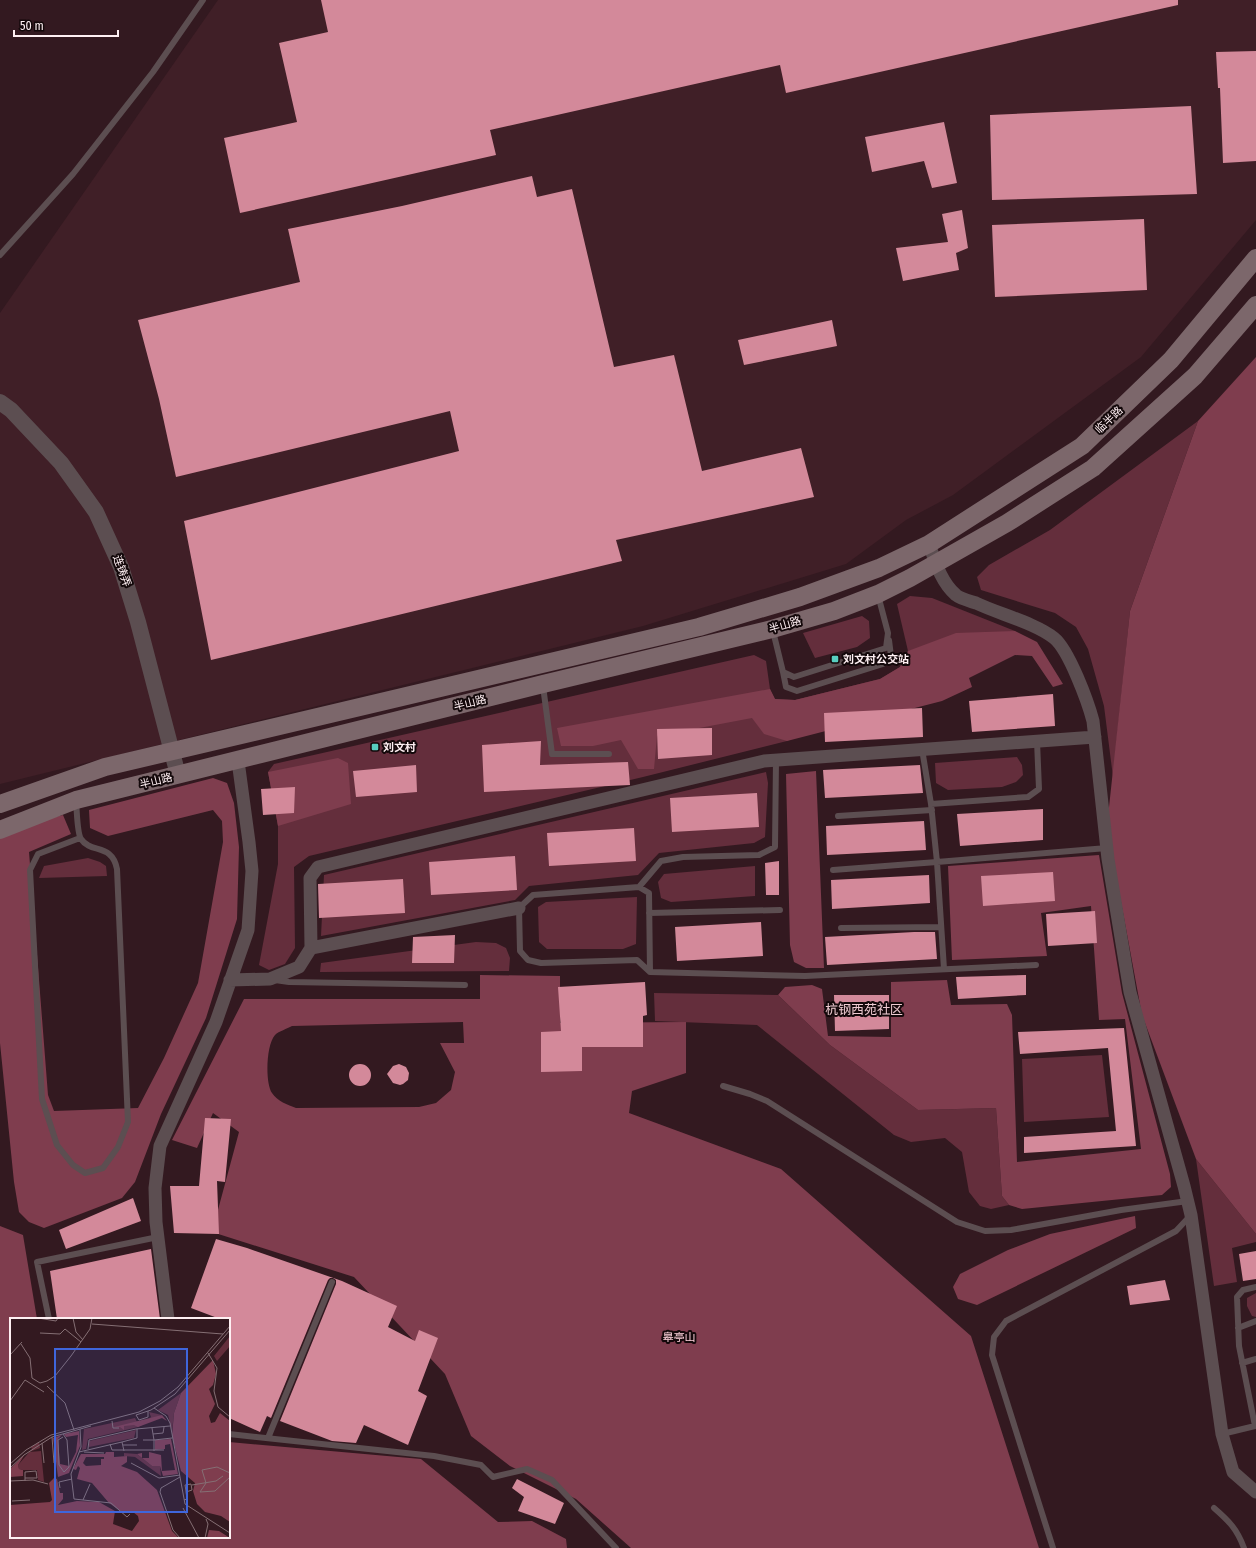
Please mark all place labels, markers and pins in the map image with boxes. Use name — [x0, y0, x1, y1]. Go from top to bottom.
place label: 刘文村公交站 — [843, 653, 909, 666]
marker: 刘文村公交站 — [830, 654, 840, 664]
place label: 刘文村 — [383, 741, 416, 754]
marker: 刘文村 — [370, 742, 380, 752]

